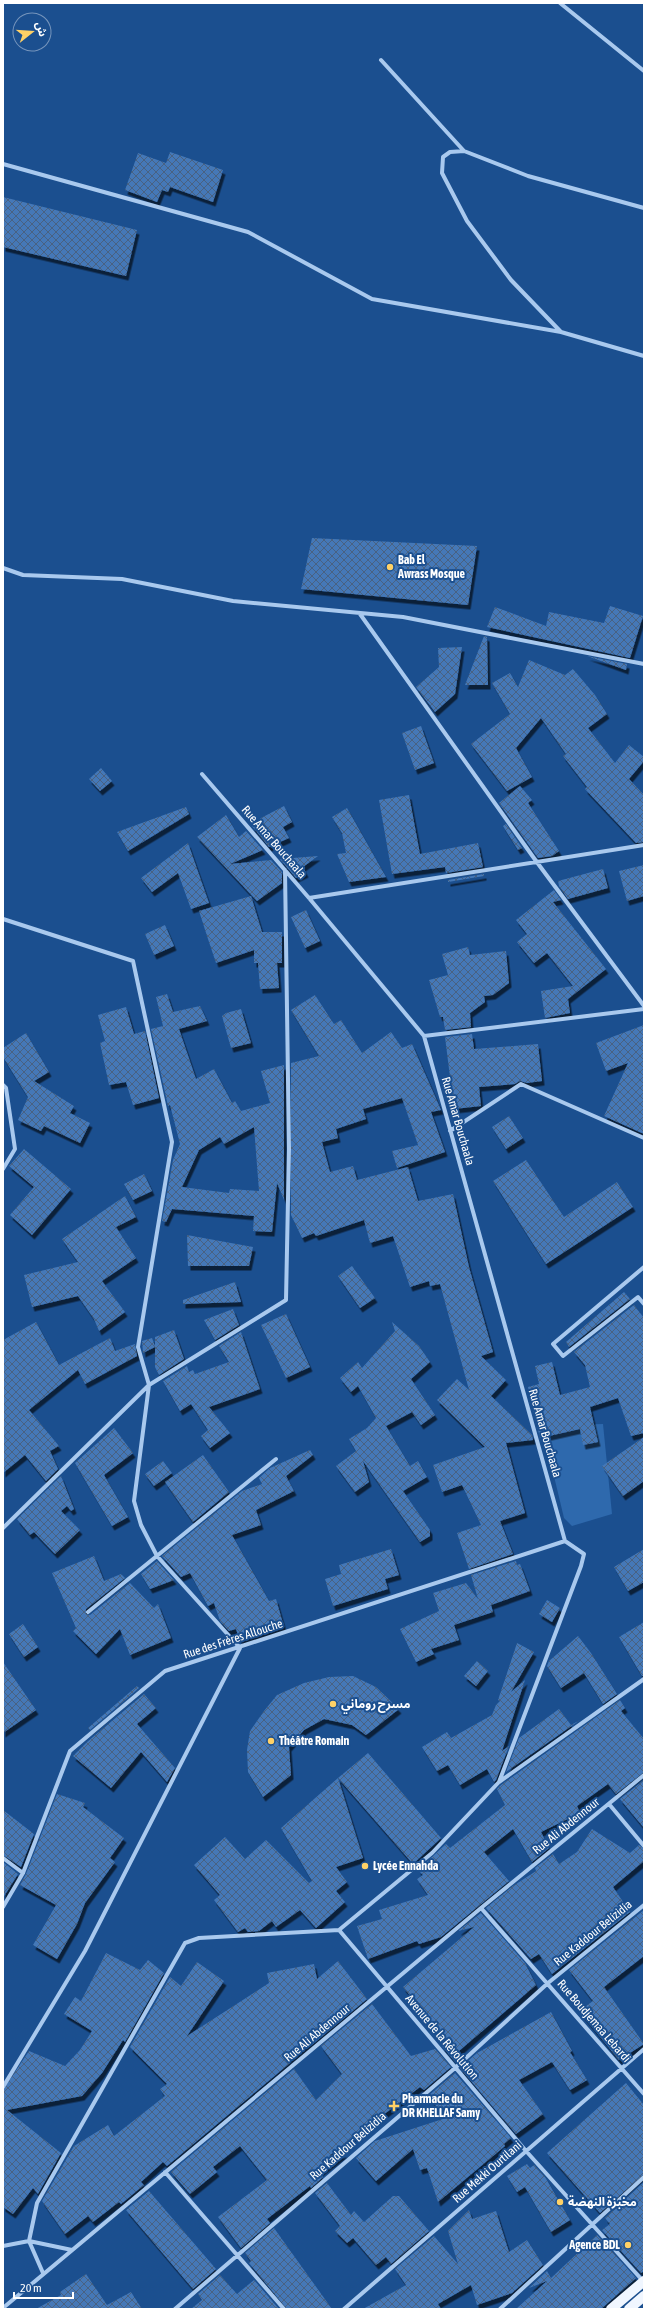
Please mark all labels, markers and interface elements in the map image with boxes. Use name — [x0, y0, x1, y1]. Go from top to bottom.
north arrow — [12, 12, 52, 52]
text: ش — [33, 20, 50, 38]
place label: Bab El Awrass Mosque — [397, 553, 465, 581]
marker: Bab El Awrass Mosque — [385, 562, 395, 572]
street label: Rue Amar Bouchaala — [239, 803, 309, 881]
street label: Rue Amar Bouchaala — [439, 1075, 477, 1167]
street label: Rue Amar Bouchaala — [526, 1387, 564, 1479]
street label: Rue des Frères Allouche — [182, 1616, 284, 1662]
place label: مسرح روماني — [341, 1697, 411, 1714]
marker: مسرح روماني — [328, 1699, 338, 1709]
place label: Théâtre Romain — [279, 1734, 350, 1748]
marker: Théâtre Romain — [266, 1736, 276, 1746]
street label: Rue Ali Abdennour — [530, 1795, 602, 1857]
place label: Lycée Ennahda — [373, 1859, 439, 1873]
marker: Lycée Ennahda — [360, 1861, 370, 1871]
street label: Rue Kaddour Belizidia — [551, 1897, 635, 1969]
street label: Rue Boudjemaa Lebardi — [554, 1977, 634, 2065]
street label: Avenue de la Révolution — [402, 1992, 482, 2082]
street label: Rue Ali Abdennour — [281, 2001, 353, 2065]
place label: Pharmacie du DR KHELLAF Samy — [402, 2092, 480, 2120]
marker: Pharmacie du DR KHELLAF Samy — [389, 2101, 399, 2111]
street label: Rue Kaddour Belizidia — [307, 2109, 389, 2183]
street label: Rue Mekki Ourtilani — [450, 2138, 524, 2206]
place label: مخبزة النهضة — [568, 2195, 637, 2209]
marker: مخبزة النهضة — [555, 2197, 565, 2207]
place label: Agence BDL — [568, 2238, 620, 2252]
marker: Agence BDL — [623, 2240, 633, 2250]
scale bar — [14, 2274, 73, 2300]
text: 20 m — [20, 2281, 42, 2295]

